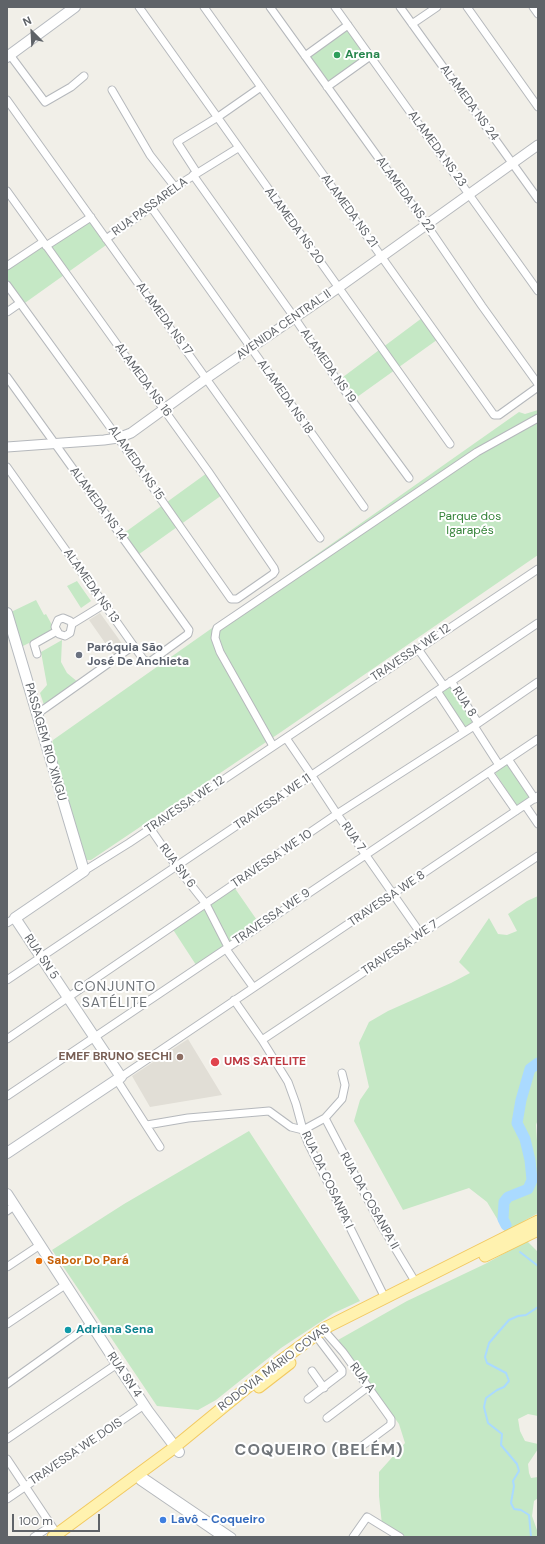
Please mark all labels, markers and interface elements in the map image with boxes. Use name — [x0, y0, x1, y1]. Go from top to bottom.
north arrow — [12, 12, 52, 52]
text: N — [21, 13, 34, 29]
place label: Arena — [345, 48, 380, 62]
marker: Arena — [332, 50, 342, 60]
street label: ALAMEDA NS 24 — [437, 62, 501, 144]
street label: ALAMEDA NS 23 — [405, 108, 469, 190]
street label: ALAMEDA NS 22 — [373, 154, 437, 236]
street label: ALAMEDA NS 21 — [318, 172, 380, 250]
street label: RUA PASSARELA — [109, 175, 191, 239]
street label: ALAMEDA NS 20 — [261, 185, 327, 267]
street label: ALAMEDA NS 17 — [133, 280, 195, 358]
street label: AVENIDA CENTRAL II — [234, 287, 334, 363]
street label: ALAMEDA NS 19 — [297, 326, 359, 406]
street label: ALAMEDA NS 16 — [111, 340, 175, 420]
street label: ALAMEDA NS 18 — [254, 357, 316, 437]
street label: ALAMEDA NS 15 — [105, 423, 167, 503]
street label: ALAMEDA NS 14 — [66, 464, 130, 544]
park label: Parque dos Igarapés — [439, 510, 501, 538]
street label: ALAMEDA NS 13 — [60, 546, 122, 626]
street label: TRAVESSA WE 12 — [369, 621, 453, 685]
place label: Paróquia São José De Anchieta — [87, 641, 189, 669]
marker: Paróquia São José De Anchieta — [74, 650, 84, 660]
street label: PASSAGEM RIO XINGU — [21, 681, 69, 803]
street label: RUA 8 — [449, 684, 479, 720]
street label: TRAVESSA WE 11 — [232, 771, 314, 833]
street label: TRAVESSA WE 12 — [143, 773, 227, 837]
street label: RUA 7 — [338, 820, 368, 854]
street label: TRAVESSA WE 10 — [229, 827, 315, 891]
street label: RUA SN 6 — [156, 841, 198, 891]
street label: TRAVESSA WE 8 — [346, 868, 428, 930]
street label: TRAVESSA WE 9 — [231, 886, 313, 948]
street label: TRAVESSA WE 7 — [359, 917, 441, 979]
street label: RUA SN 5 — [21, 932, 61, 982]
district label: CONJUNTO SATÉLITE — [74, 979, 156, 1012]
place label: EMEF BRUNO SECHI — [59, 1050, 172, 1064]
marker: EMEF BRUNO SECHI — [175, 1052, 185, 1062]
place label: UMS SATELITE — [224, 1055, 306, 1069]
marker: UMS SATELITE — [209, 1056, 221, 1068]
street label: RUA DA COSANPA I — [298, 1129, 356, 1231]
street label: RUA DA COSANPA II — [336, 1150, 402, 1252]
place label: Sabor Do Pará — [47, 1254, 129, 1268]
marker: Sabor Do Pará — [34, 1256, 44, 1266]
street label: RODOVIA MÁRIO COVAS — [216, 1321, 332, 1415]
place label: Adriana Sena — [76, 1323, 153, 1337]
marker: Adriana Sena — [63, 1325, 73, 1335]
street label: RUA SN 4 — [104, 1350, 144, 1400]
street label: RUA A — [346, 1360, 378, 1396]
street label: TRAVESSA WE DOIS — [27, 1415, 125, 1489]
district label: COQUEIRO (BELÉM) — [235, 1441, 403, 1461]
scale bar — [14, 1506, 102, 1532]
text: 100 m — [19, 1513, 53, 1529]
place label: Lavô - Coqueiro — [171, 1513, 265, 1527]
marker: Lavô - Coqueiro — [158, 1515, 168, 1525]

